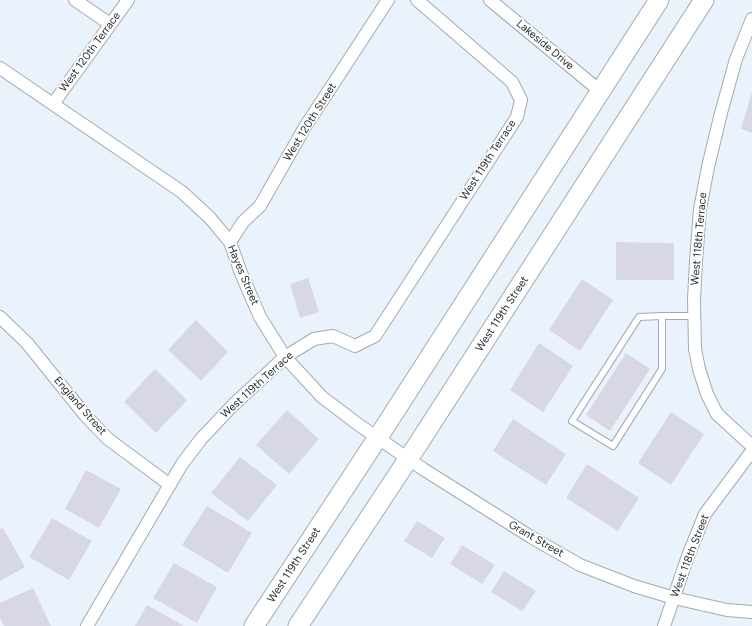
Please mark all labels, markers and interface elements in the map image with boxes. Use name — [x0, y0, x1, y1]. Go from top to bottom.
street label: West 120th Terrace — [57, 10, 123, 94]
street label: Lakeside Drive — [514, 17, 576, 73]
street label: West 120th Street — [281, 80, 339, 164]
street label: West 119th Terrace — [457, 117, 519, 203]
street label: West 118th Terrace — [688, 192, 710, 286]
street label: Hayes Street — [224, 243, 262, 307]
street label: West 119th Street — [473, 274, 531, 354]
street label: West 119th Terrace — [218, 349, 296, 421]
street label: England Street — [51, 374, 109, 438]
street label: West 118th Street — [668, 513, 712, 599]
street label: Grant Street — [506, 518, 566, 560]
street label: West 119th Street — [265, 525, 323, 605]

